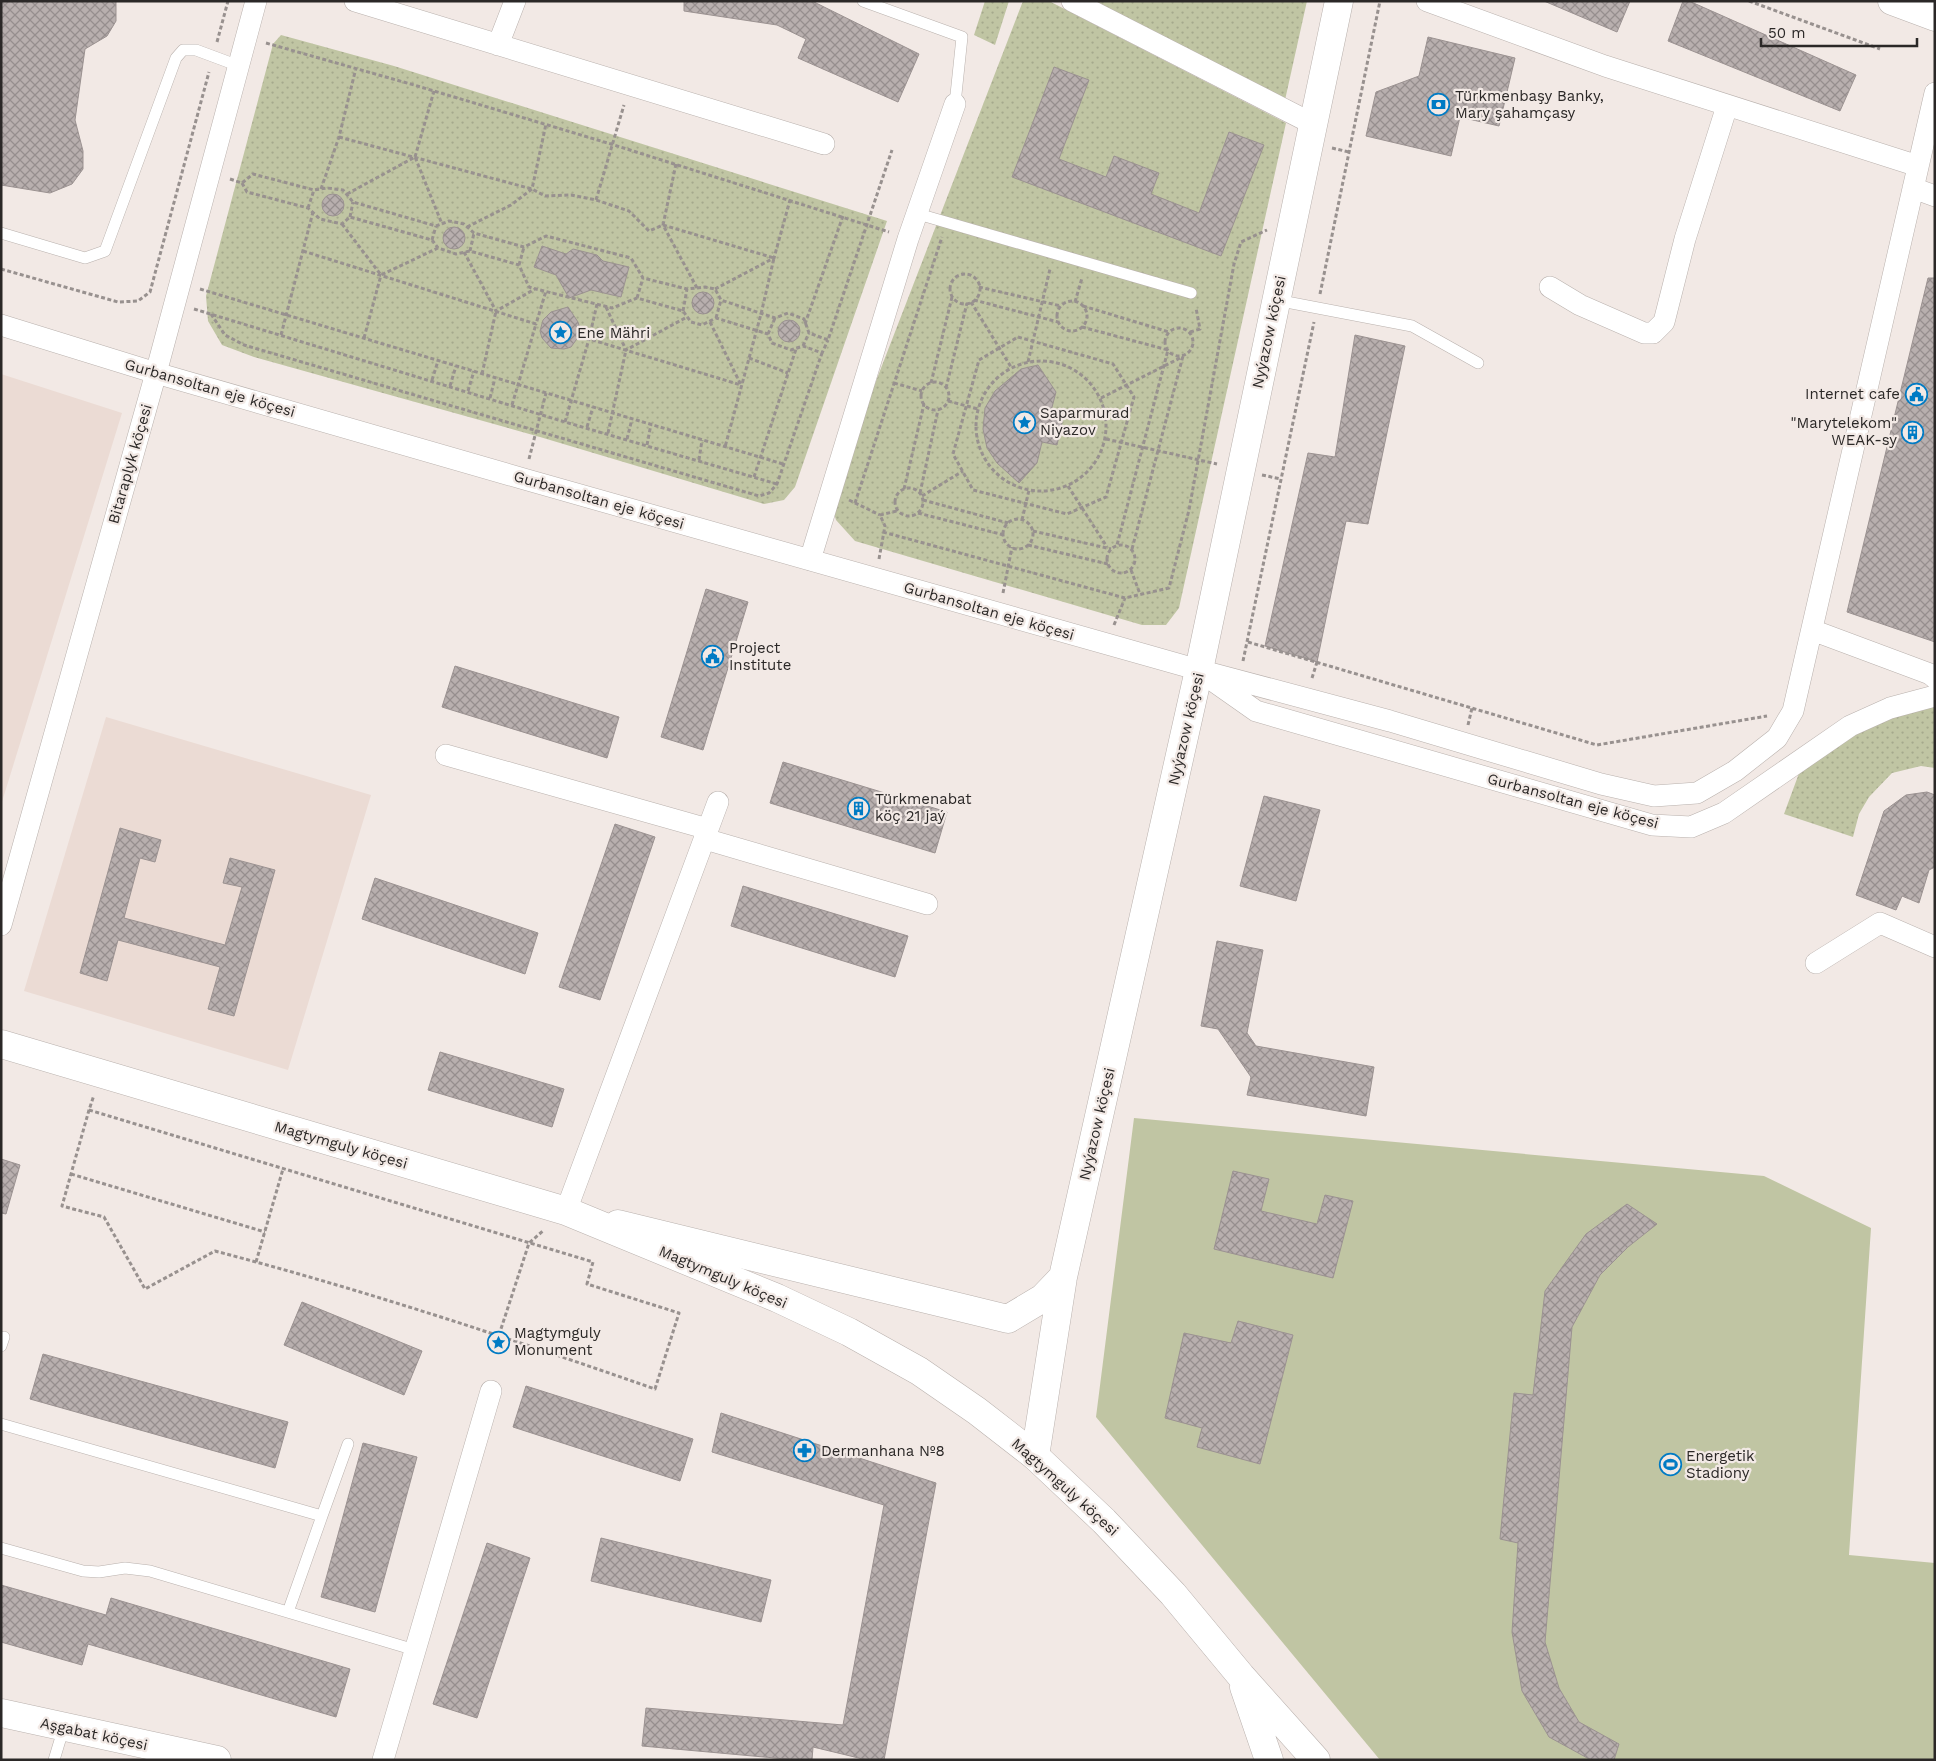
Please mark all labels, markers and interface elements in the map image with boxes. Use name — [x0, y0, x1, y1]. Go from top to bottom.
scale bar — [1761, 15, 1917, 47]
text: 50 m — [1768, 24, 1805, 42]
place label: Türkmenbaşy Banky, Mary şahamçasy — [1455, 87, 1604, 122]
bank icon: Türkmenbaşy Banky, Mary şahamçasy — [1427, 93, 1451, 117]
street label: Nyýazow köçesi — [1248, 274, 1290, 390]
place icon: Ene Mähri — [549, 321, 573, 345]
place label: Ene Mähri — [577, 324, 650, 342]
street label: Gurbansoltan eje köçesi — [123, 355, 297, 421]
public building icon: Internet cafe — [1904, 382, 1928, 406]
place label: Internet cafe — [1805, 385, 1900, 403]
street label: Bitaraplyk köçesi — [104, 402, 156, 526]
place label: Saparmurad Niyazov — [1040, 404, 1129, 439]
place icon: Saparmurad Niyazov — [1012, 410, 1036, 434]
place label: "Marytelekom" WEAK-sy — [1790, 414, 1897, 449]
building icon: "Marytelekom" WEAK-sy — [1901, 420, 1925, 444]
street label: Gurbansoltan eje köçesi — [512, 467, 686, 533]
street label: Gurbansoltan eje köçesi — [902, 578, 1076, 644]
place label: Project Institute — [729, 639, 791, 674]
public building icon: Project Institute — [701, 645, 725, 669]
street label: Nyýazow köçesi — [1164, 671, 1208, 787]
street label: Gurbansoltan eje köçesi — [1485, 769, 1661, 833]
place label: Türkmenabat köç 21 jaý — [875, 790, 972, 825]
building icon: Türkmenabat köç 21 jaý — [847, 796, 871, 820]
street label: Nyýazow köçesi — [1075, 1066, 1119, 1182]
street label: Magtymguly köçesi — [272, 1117, 410, 1173]
street label: Magtymguly köçesi — [656, 1242, 790, 1312]
place label: Magtymguly Monument — [514, 1324, 601, 1359]
place icon: Magtymguly Monument — [486, 1330, 510, 1354]
street label: Magtymguly köçesi — [1008, 1434, 1122, 1540]
pharmacy icon: Dermanhana №8 — [793, 1439, 817, 1463]
place label: Dermanhana №8 — [821, 1442, 945, 1460]
place label: Energetik Stadiony — [1686, 1447, 1755, 1482]
sports icon: Energetik Stadiony — [1658, 1453, 1682, 1477]
street label: Aşgabat köçesi — [39, 1714, 149, 1754]

